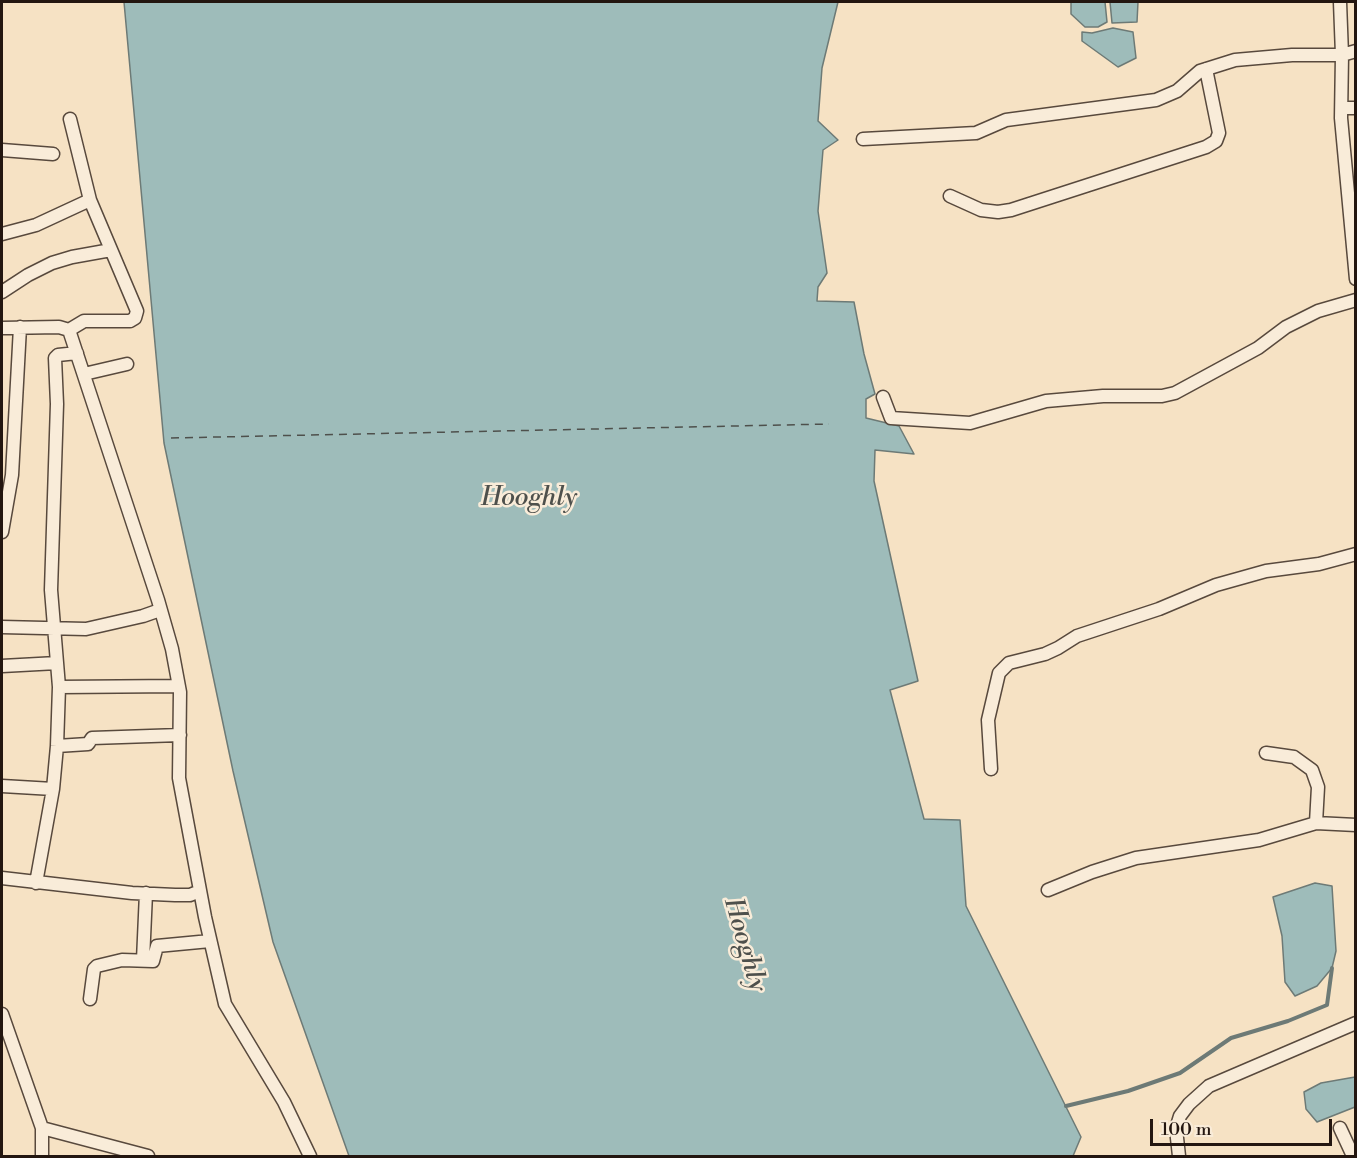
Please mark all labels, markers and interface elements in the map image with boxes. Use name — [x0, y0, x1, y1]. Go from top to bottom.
water label: Hooghly — [481, 483, 577, 515]
water label: Hooghly — [716, 894, 772, 996]
scale bar — [1153, 1107, 1334, 1145]
text: 100 m — [1161, 1118, 1212, 1141]

